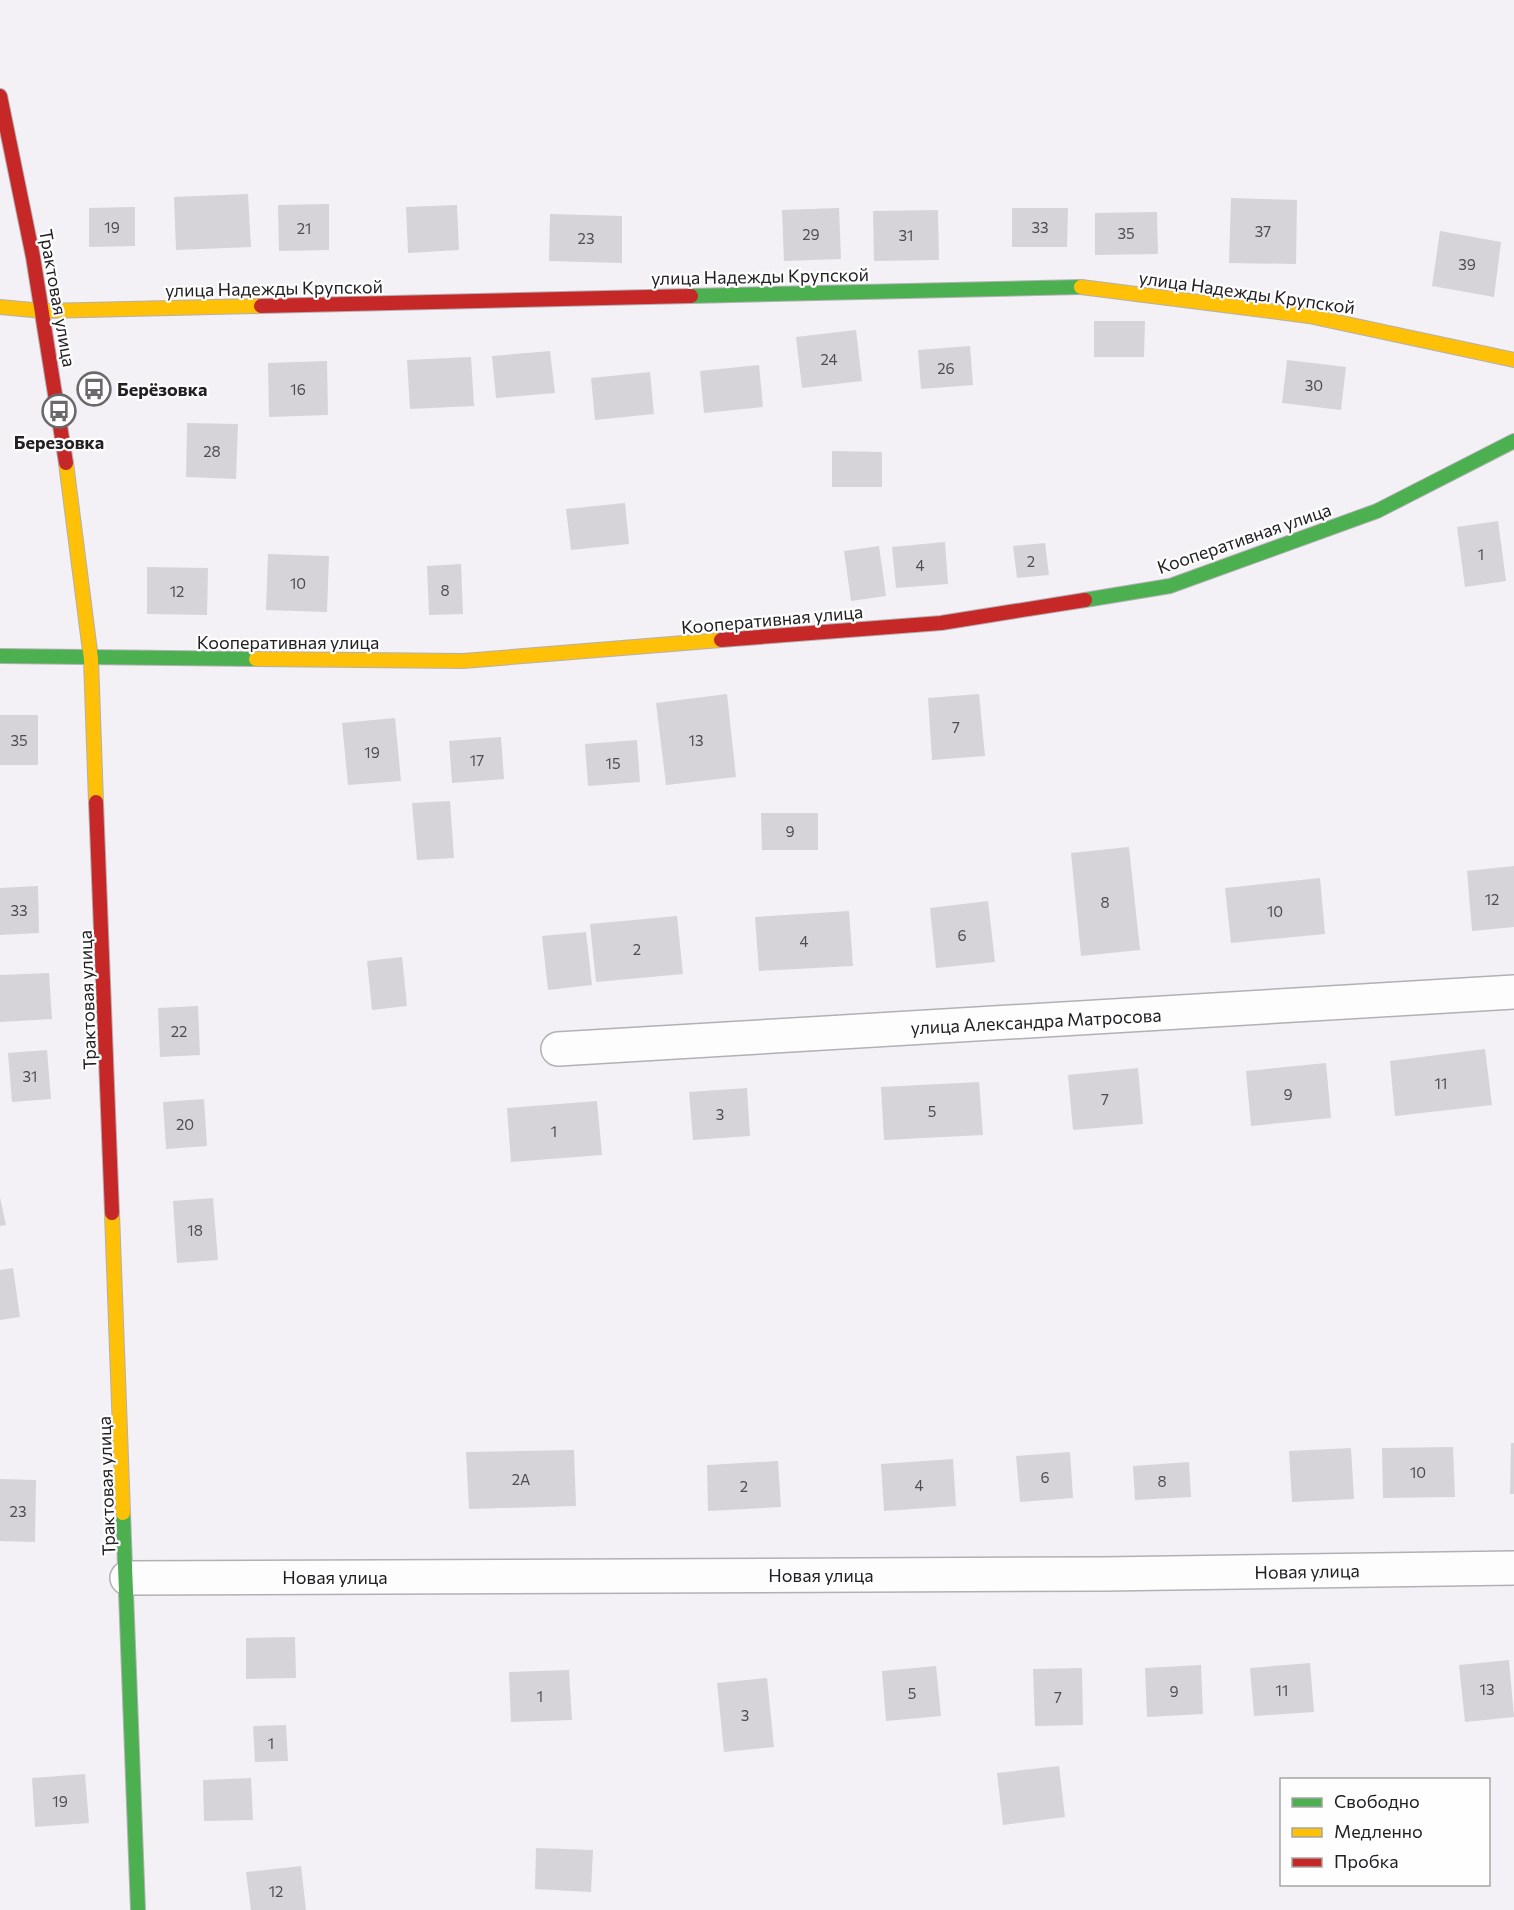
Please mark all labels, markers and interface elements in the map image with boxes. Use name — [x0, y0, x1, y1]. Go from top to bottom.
house number: 19 — [104, 218, 120, 236]
house number: 33 — [1031, 218, 1049, 236]
house number: 21 — [297, 219, 311, 237]
house number: 37 — [1255, 222, 1271, 240]
house number: 35 — [1117, 224, 1135, 242]
house number: 29 — [802, 225, 820, 243]
house number: 31 — [899, 226, 913, 244]
street label: Трактовая улица — [35, 227, 81, 369]
house number: 23 — [578, 229, 594, 247]
house number: 39 — [1458, 255, 1476, 273]
street label: улица Надежды Крупской — [651, 263, 869, 289]
street label: улица Надежды Крупской — [1138, 266, 1356, 318]
street label: улица Надежды Крупской — [165, 275, 383, 301]
house number: 24 — [820, 350, 838, 368]
house number: 26 — [937, 359, 955, 377]
bus stop icon: Берёзовка — [76, 371, 112, 407]
house number: 30 — [1305, 376, 1323, 394]
place label: Берёзовка — [117, 378, 207, 400]
house number: 16 — [290, 380, 306, 398]
bus stop icon: Березовка — [41, 393, 77, 429]
place label: Березовка — [14, 431, 104, 453]
house number: 28 — [203, 442, 221, 460]
street label: Кооперативная улица — [1154, 498, 1334, 578]
house number: 1 — [1478, 545, 1484, 563]
house number: 2 — [1027, 552, 1035, 570]
house number: 4 — [916, 556, 925, 574]
house number: 10 — [290, 574, 306, 592]
house number: 8 — [440, 581, 450, 599]
house number: 12 — [170, 582, 184, 600]
street label: Кооперативная улица — [680, 600, 864, 638]
street label: Кооперативная улица — [197, 631, 379, 653]
house number: 7 — [952, 718, 960, 736]
house number: 35 — [10, 731, 28, 749]
house number: 13 — [689, 731, 703, 749]
house number: 19 — [364, 743, 380, 761]
house number: 17 — [470, 751, 484, 769]
house number: 15 — [605, 754, 621, 772]
house number: 9 — [785, 822, 795, 840]
house number: 12 — [1485, 890, 1499, 908]
house number: 8 — [1100, 893, 1110, 911]
house number: 33 — [10, 901, 28, 919]
house number: 10 — [1267, 902, 1283, 920]
house number: 6 — [957, 926, 967, 944]
street label: Трактовая улица — [74, 930, 100, 1070]
house number: 4 — [800, 932, 809, 950]
house number: 2 — [633, 940, 641, 958]
street label: улица Александра Матросова — [910, 1003, 1162, 1039]
house number: 22 — [171, 1022, 187, 1040]
house number: 31 — [23, 1067, 37, 1085]
house number: 11 — [1435, 1074, 1447, 1092]
house number: 9 — [1283, 1085, 1293, 1103]
house number: 7 — [1101, 1090, 1109, 1108]
house number: 5 — [928, 1102, 936, 1120]
house number: 3 — [716, 1105, 724, 1123]
house number: 20 — [176, 1115, 194, 1133]
house number: 1 — [551, 1122, 557, 1140]
house number: 18 — [187, 1221, 203, 1239]
street label: Трактовая улица — [93, 1416, 119, 1556]
house number: 10 — [1410, 1463, 1426, 1481]
house number: 6 — [1040, 1468, 1050, 1486]
house number: 2А — [512, 1470, 530, 1488]
house number: 8 — [1157, 1472, 1167, 1490]
house number: 4 — [915, 1476, 924, 1494]
house number: 2 — [740, 1477, 748, 1495]
house number: 23 — [10, 1502, 26, 1520]
street label: Новая улица — [1254, 1559, 1360, 1583]
street label: Новая улица — [768, 1564, 874, 1586]
street label: Новая улица — [282, 1566, 388, 1588]
house number: 13 — [1480, 1680, 1494, 1698]
house number: 11 — [1276, 1681, 1288, 1699]
house number: 9 — [1169, 1682, 1179, 1700]
house number: 5 — [908, 1684, 916, 1702]
house number: 1 — [537, 1687, 543, 1705]
house number: 7 — [1054, 1688, 1062, 1706]
house number: 3 — [741, 1706, 749, 1724]
house number: 1 — [268, 1734, 274, 1752]
legend — [1280, 1778, 1490, 1886]
text: Свободно — [1334, 1790, 1420, 1812]
house number: 19 — [52, 1792, 68, 1810]
text: Медленно — [1334, 1820, 1423, 1842]
text: Пробка — [1334, 1850, 1399, 1872]
house number: 12 — [269, 1882, 283, 1900]

